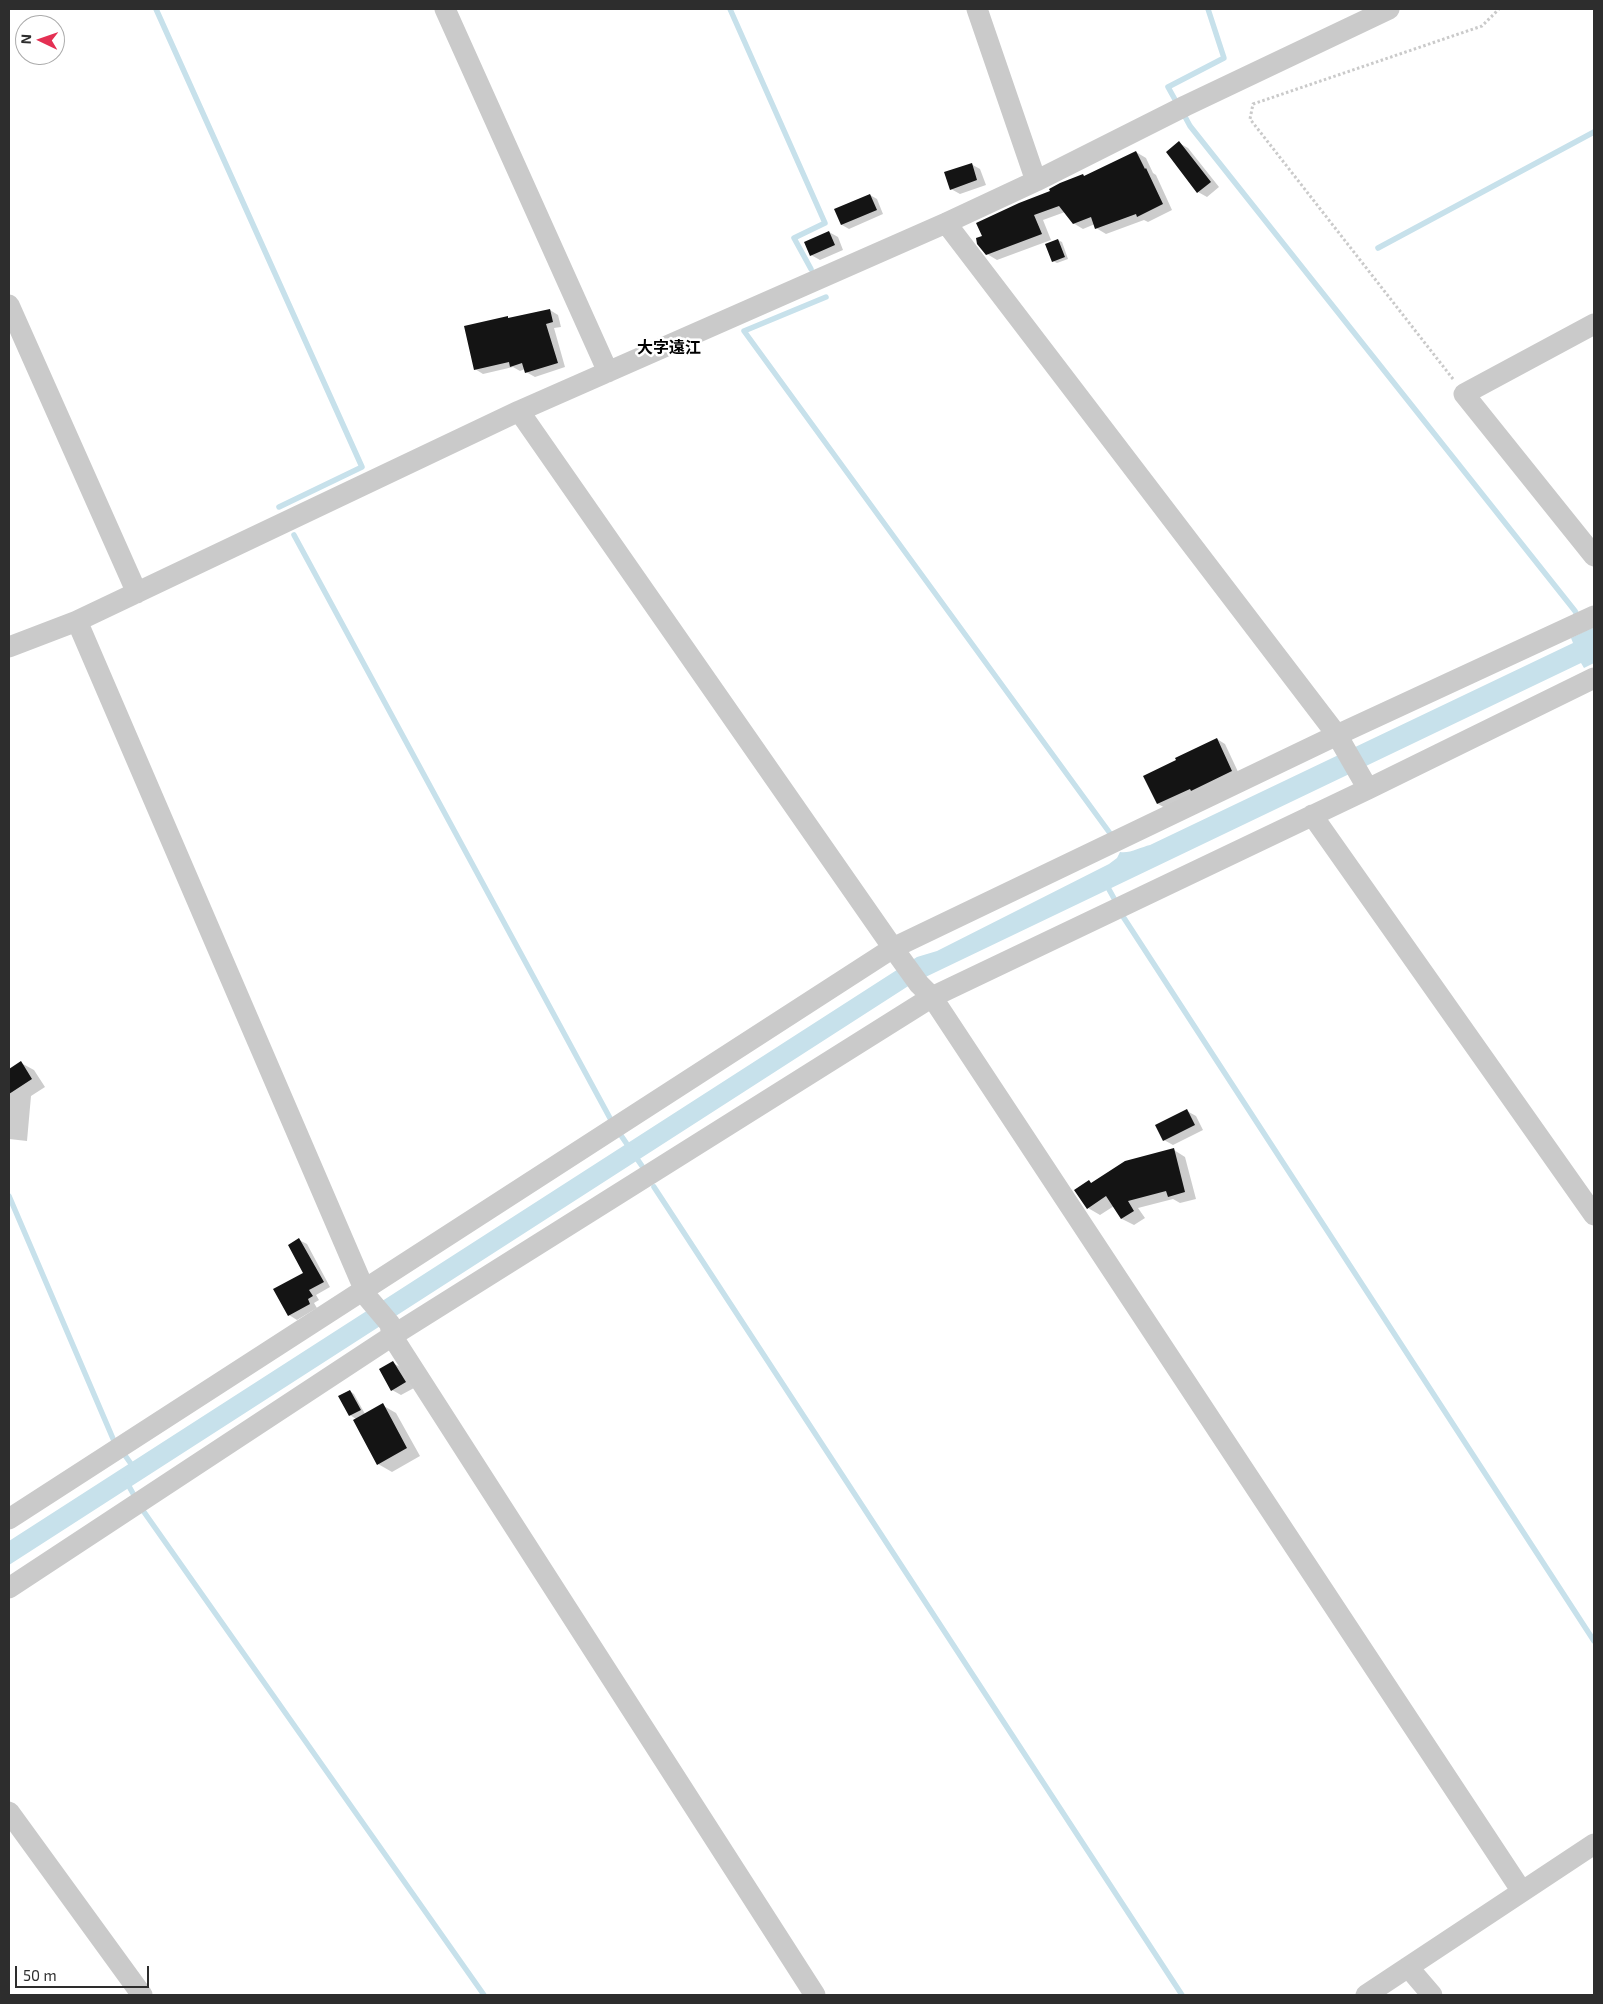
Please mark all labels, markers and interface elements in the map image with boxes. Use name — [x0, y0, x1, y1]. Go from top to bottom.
north arrow — [15, 15, 65, 65]
text: N — [17, 34, 34, 45]
district label: 大字遠江 — [637, 338, 701, 358]
scale bar — [18, 1956, 151, 1988]
text: 50 m — [23, 1966, 57, 1984]

